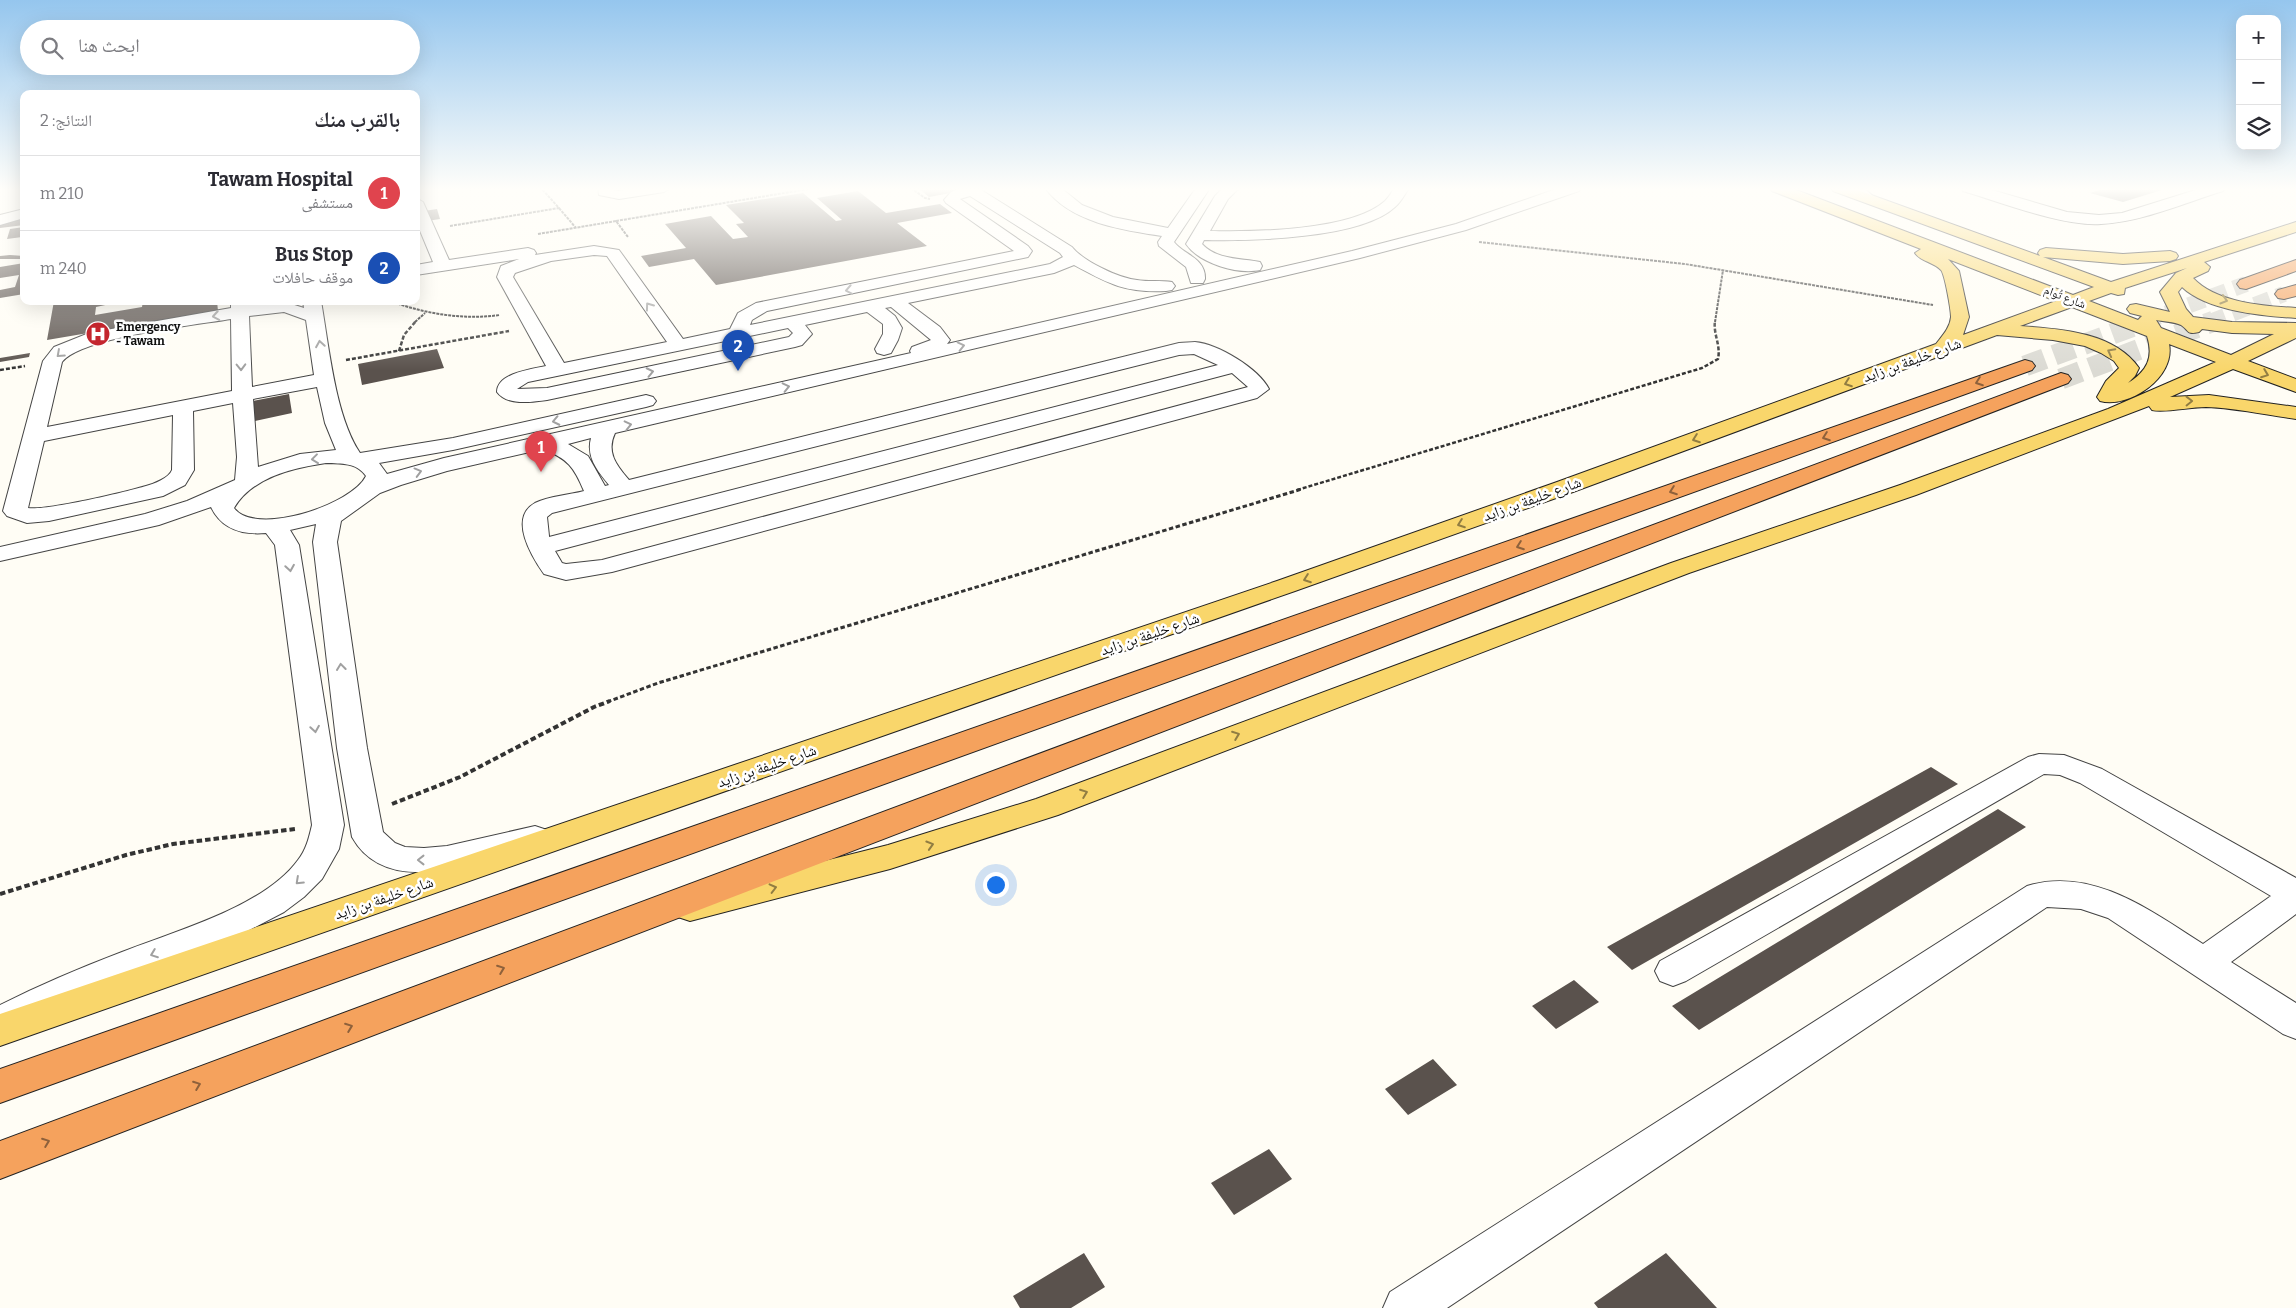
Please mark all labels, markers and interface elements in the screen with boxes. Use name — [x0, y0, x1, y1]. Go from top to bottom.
map controls — [2236, 15, 2281, 150]
button: + — [2236, 15, 2281, 60]
search box — [20, 20, 420, 75]
icon: search — [38, 34, 66, 62]
text: ابحث هنا — [78, 34, 140, 57]
button: − — [2236, 60, 2281, 105]
button: layers — [2236, 105, 2281, 150]
text: بالقرب منك — [314, 107, 400, 133]
text: النتائج: 2 — [40, 111, 92, 130]
text: Tawam Hospital — [208, 168, 353, 191]
text: 210 m — [40, 184, 84, 203]
text: 1 — [381, 184, 387, 203]
text: مستشفى — [302, 193, 353, 212]
text: Bus Stop — [275, 243, 353, 266]
text: 240 m — [40, 259, 87, 278]
text: 2 — [380, 259, 389, 278]
text: موقف حافلات — [272, 268, 353, 287]
street label: شارع تُوام — [2042, 283, 2088, 312]
one-way arrow — [845, 284, 853, 294]
one-way arrow — [2219, 295, 2227, 305]
one-way arrow — [646, 302, 655, 312]
one-way arrow — [212, 311, 221, 321]
place label: Emergency - Tawam — [116, 320, 181, 348]
hospital icon: Emergency - Tawam — [85, 321, 111, 347]
pin: 2 — [722, 330, 754, 371]
street label: شارع خليفة بن زايد — [1860, 334, 1964, 387]
one-way arrow — [315, 340, 325, 349]
one-way arrow — [957, 341, 966, 352]
one-way arrow — [57, 348, 66, 357]
one-way arrow — [2107, 348, 2116, 358]
one-way arrow — [236, 364, 246, 372]
one-way arrow — [646, 367, 655, 377]
one-way arrow — [2260, 368, 2269, 378]
one-way arrow — [1844, 377, 1853, 387]
one-way arrow — [1976, 377, 1984, 387]
one-way arrow — [781, 382, 790, 393]
one-way arrow — [2186, 396, 2194, 406]
one-way arrow — [552, 415, 561, 426]
one-way arrow — [623, 420, 632, 431]
pin: 1 — [525, 431, 557, 472]
one-way arrow — [1822, 431, 1831, 441]
one-way arrow — [1692, 433, 1701, 443]
one-way arrow — [310, 453, 318, 464]
one-way arrow — [414, 467, 423, 478]
street label: شارع خليفة بن زايد — [1480, 473, 1584, 526]
one-way arrow — [1669, 485, 1678, 495]
one-way arrow — [1457, 518, 1465, 528]
one-way arrow — [1516, 540, 1525, 550]
one-way arrow — [285, 564, 295, 573]
one-way arrow — [1304, 573, 1312, 583]
street label: شارع خليفة بن زايد — [1098, 609, 1202, 660]
one-way arrow — [336, 663, 347, 671]
one-way arrow — [309, 725, 320, 733]
one-way arrow — [1231, 731, 1240, 741]
street label: شارع خليفة بن زايد — [715, 741, 819, 792]
one-way arrow — [1079, 788, 1088, 799]
one-way arrow — [925, 840, 934, 850]
one-way arrow — [416, 855, 424, 865]
your location — [983, 872, 1009, 898]
street label: شارع خليفة بن زايد — [332, 873, 436, 924]
one-way arrow — [295, 875, 304, 884]
one-way arrow — [769, 883, 778, 894]
one-way arrow — [150, 947, 159, 958]
one-way arrow — [496, 965, 505, 975]
one-way arrow — [344, 1023, 353, 1033]
one-way arrow — [193, 1080, 201, 1090]
one-way arrow — [41, 1138, 49, 1148]

